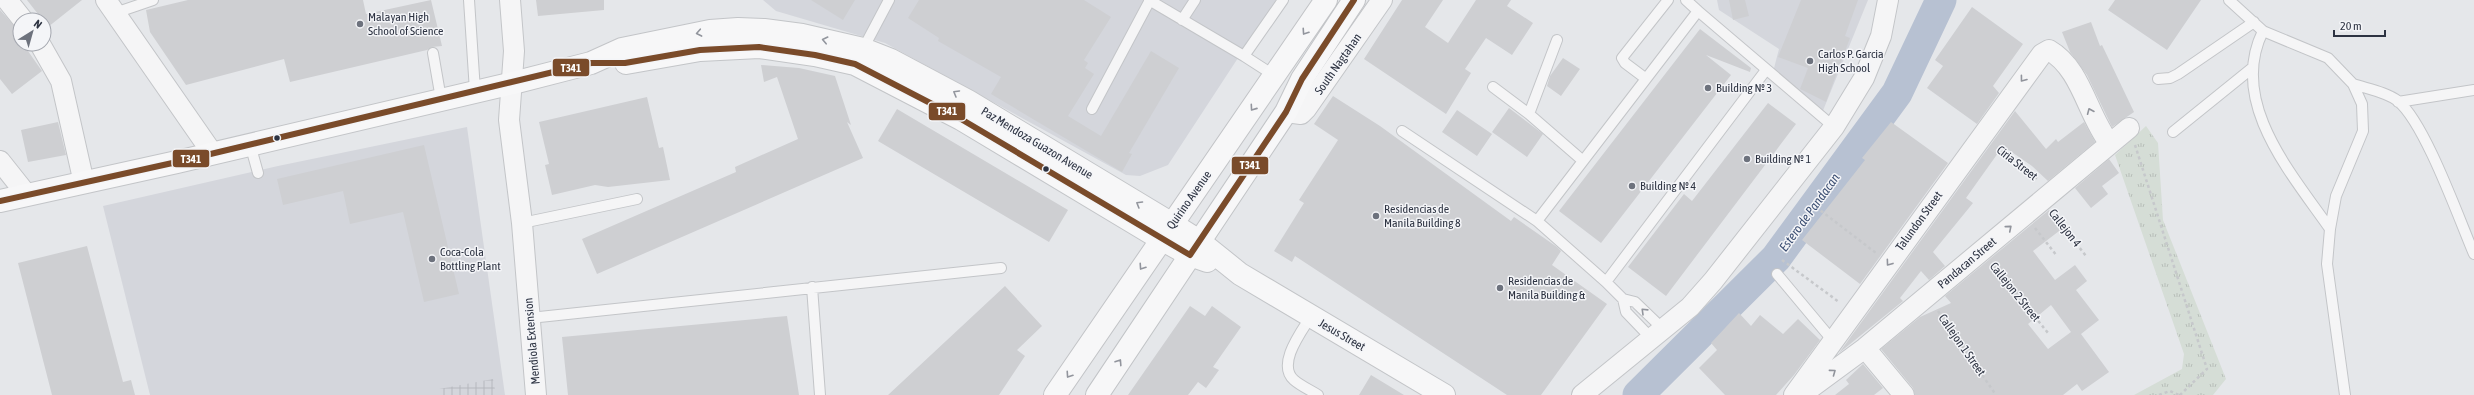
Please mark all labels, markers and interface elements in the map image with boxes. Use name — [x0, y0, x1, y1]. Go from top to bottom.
place label: Malayan High School of Science — [368, 10, 443, 38]
north arrow — [12, 12, 52, 52]
scale bar — [2334, 12, 2385, 38]
text: N — [32, 17, 44, 31]
marker: Malayan High School of Science — [355, 19, 365, 29]
text: 20 m — [2340, 19, 2362, 33]
one-way arrow — [696, 28, 702, 37]
one-way arrow — [1303, 28, 1310, 35]
street label: South Nagtahan — [1312, 31, 1364, 97]
one-way arrow — [822, 36, 828, 44]
place label: Carlos P. Garcia High School — [1818, 47, 1884, 75]
marker: Carlos P. Garcia High School — [1805, 56, 1815, 66]
line badge: T341 — [552, 58, 590, 77]
text: T341 — [561, 62, 581, 74]
one-way arrow — [2021, 74, 2028, 81]
place label: Building № 3 — [1716, 81, 1772, 95]
marker: Building № 3 — [1703, 83, 1713, 93]
one-way arrow — [952, 91, 960, 98]
line badge: T341 — [928, 102, 966, 121]
street label: Paz Mendoza Guazon Avenue — [979, 104, 1095, 182]
one-way arrow — [1250, 104, 1258, 111]
text: T341 — [937, 105, 957, 117]
one-way arrow — [2087, 107, 2095, 115]
unlabelled marker — [272, 133, 282, 143]
street label: Ciria Street — [1994, 143, 2041, 184]
line badge: T341 — [172, 149, 210, 168]
place label: Building № 1 — [1755, 152, 1812, 166]
text: T341 — [181, 153, 201, 165]
marker: Building № 1 — [1742, 154, 1752, 164]
line badge: T341 — [1231, 156, 1269, 175]
text: T341 — [1240, 159, 1260, 171]
unlabelled marker — [1041, 164, 1051, 174]
street label: Quirino Avenue — [1164, 168, 1214, 232]
water label: Estero de Pandacan — [1776, 170, 1843, 254]
place label: Building № 4 — [1640, 179, 1697, 193]
marker: Building № 4 — [1627, 181, 1637, 191]
street label: Talundon Street — [1893, 188, 1946, 253]
one-way arrow — [1136, 201, 1143, 208]
place label: Residencias de Manila Building 8 — [1384, 202, 1461, 230]
street label: Callejon 4 — [2046, 206, 2084, 250]
marker: Residencias de Manila Building 8 — [1371, 211, 1381, 221]
one-way arrow — [2005, 225, 2012, 232]
street label: Pandacan Street — [1935, 234, 2000, 292]
place label: Coca-Cola Bottling Plant — [440, 245, 501, 273]
marker: Coca-Cola Bottling Plant — [427, 254, 437, 264]
one-way arrow — [1886, 259, 1894, 266]
street label: Callejon 2 Street — [1987, 260, 2043, 325]
one-way arrow — [1140, 263, 1147, 270]
place label: Residencias de Manila Building & — [1508, 274, 1586, 302]
marker: Residencias de Manila Building & — [1495, 283, 1505, 293]
street label: Mendiola Extension — [521, 297, 543, 385]
one-way arrow — [1641, 308, 1649, 316]
street label: Callejon 1 Street — [1936, 311, 1989, 379]
street label: Jesus Street — [1316, 316, 1368, 354]
one-way arrow — [1114, 360, 1121, 367]
one-way arrow — [1828, 370, 1835, 377]
one-way arrow — [1066, 371, 1074, 378]

